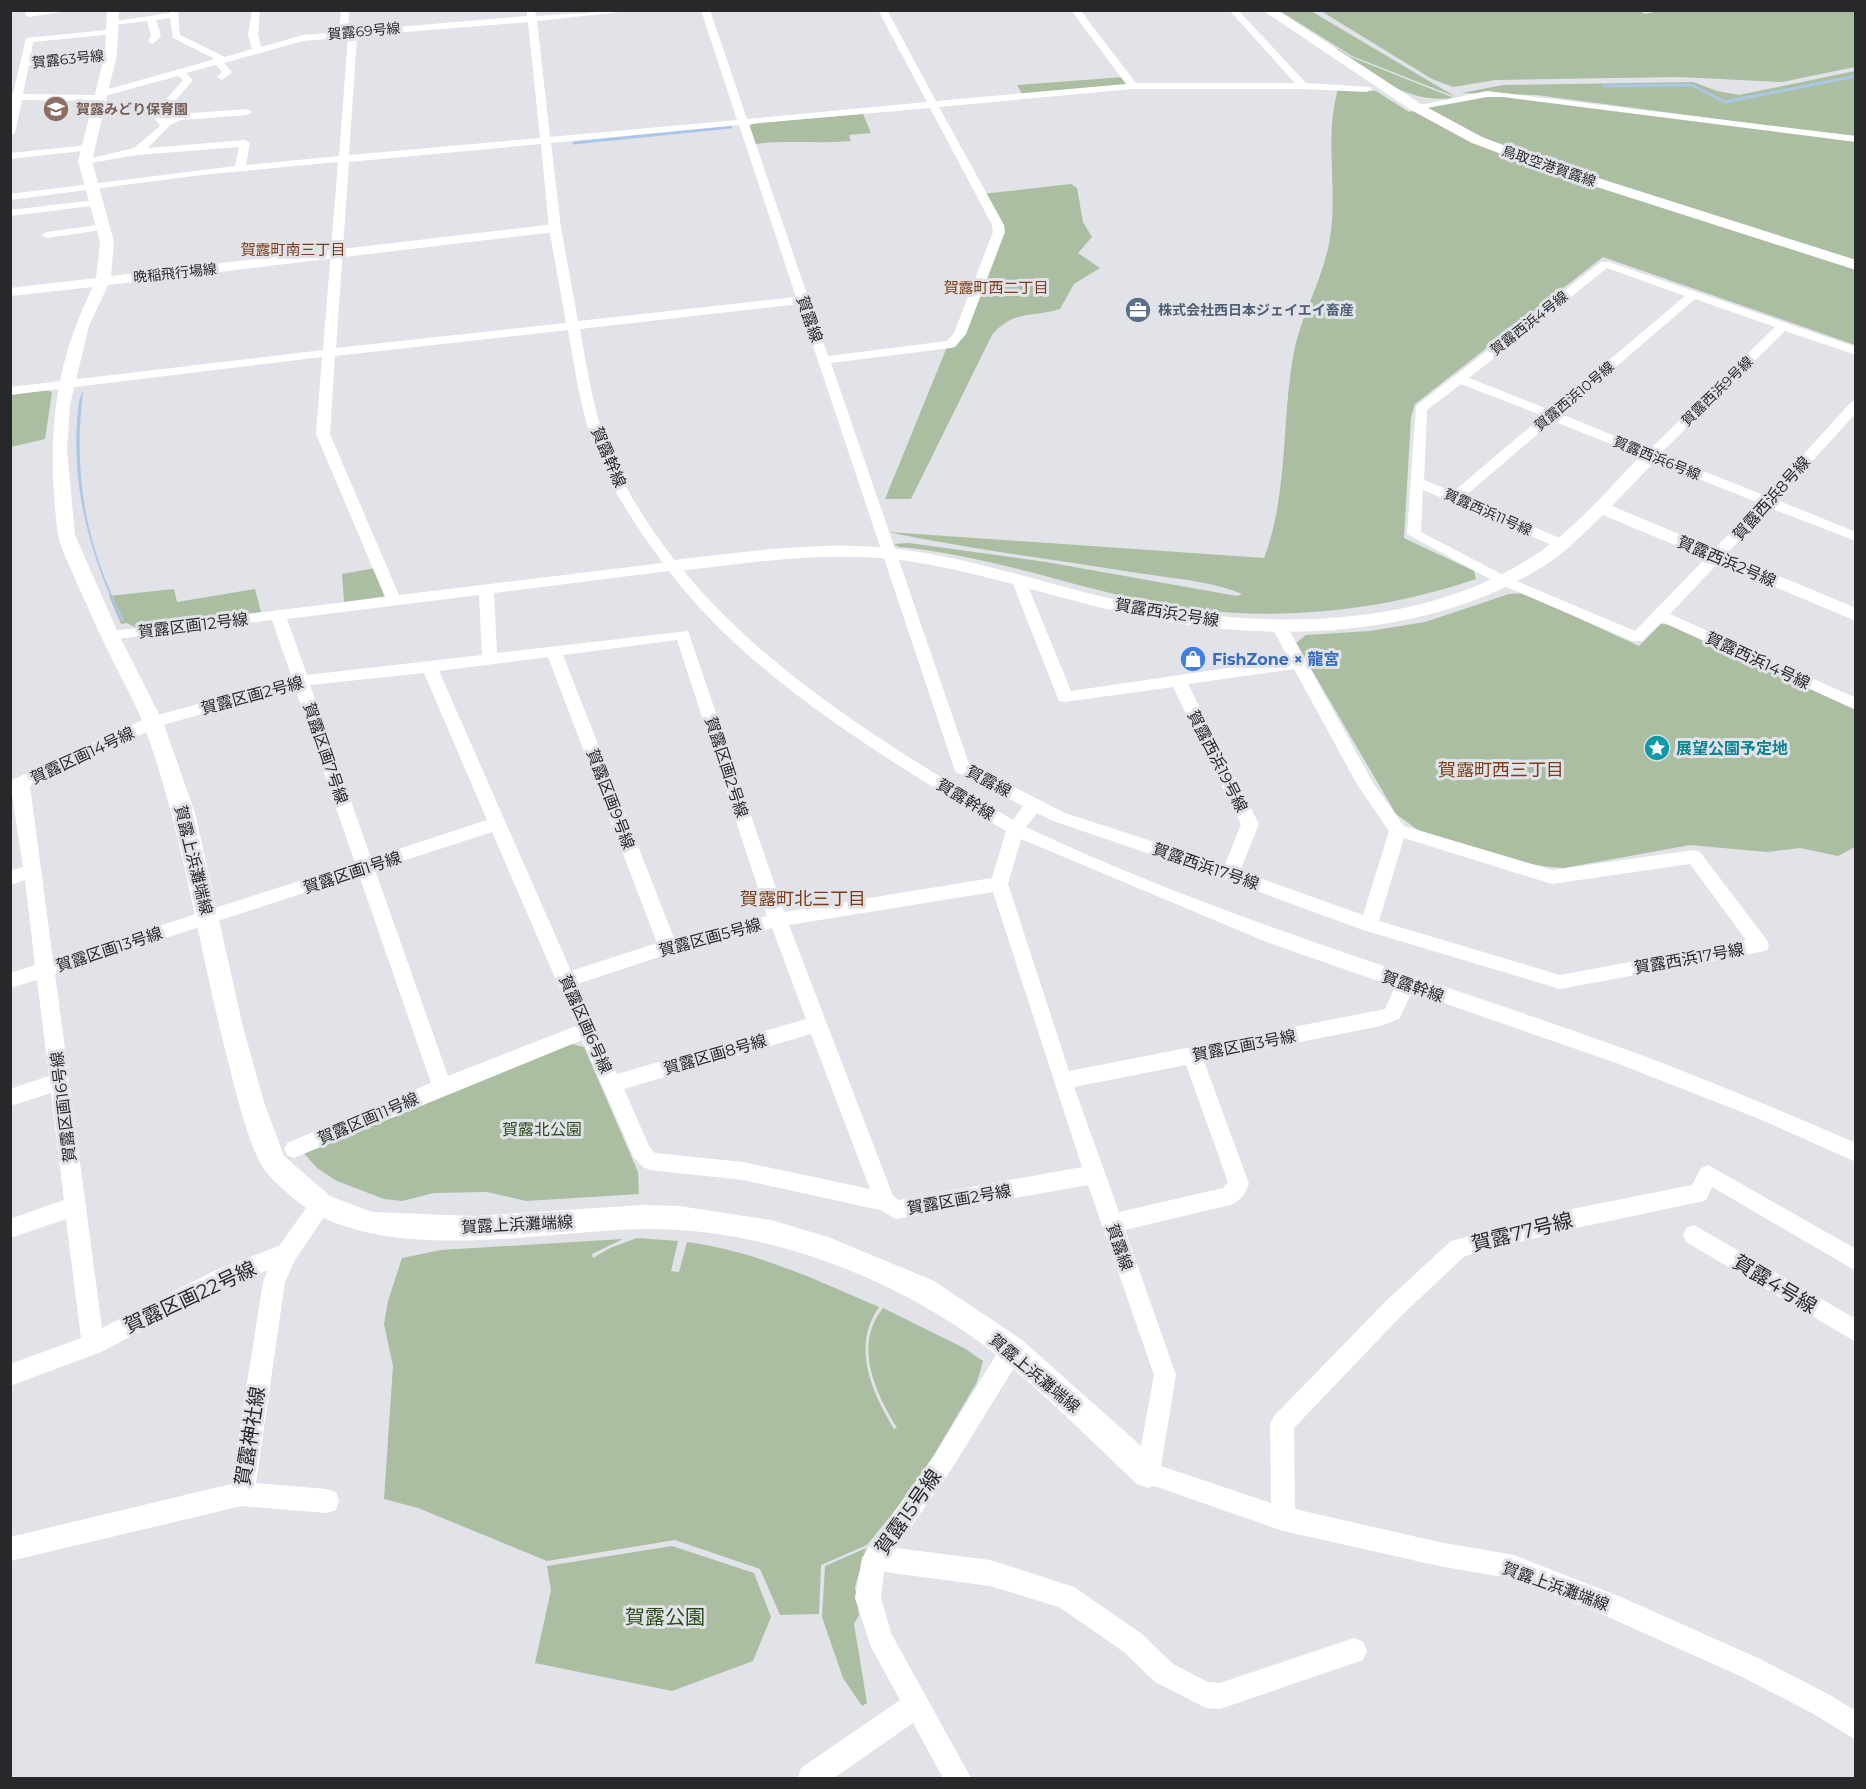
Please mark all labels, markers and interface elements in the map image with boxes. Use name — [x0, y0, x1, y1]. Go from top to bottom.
street label: 賀露69号線 — [327, 19, 401, 43]
street label: 賀露63号線 — [31, 46, 105, 72]
school or university icon: 賀露みどり保育園 — [41, 94, 71, 124]
place label: 賀露みどり保育園 — [76, 100, 188, 118]
street label: 鳥取空港賀露線 — [1500, 142, 1598, 190]
district label: 賀露町南三丁目 — [240, 240, 346, 259]
street label: 晩稲飛行場線 — [132, 260, 218, 286]
district label: 賀露町西二丁目 — [943, 278, 1049, 297]
street label: 賀露西浜4号線 — [1487, 287, 1571, 359]
street label: 賀露線 — [793, 293, 826, 345]
office icon: 株式会社西日本ジェイエイ畜産 — [1123, 295, 1153, 325]
place label: 株式会社西日本ジェイエイ畜産 — [1158, 301, 1354, 319]
street label: 賀露西浜9号線 — [1677, 352, 1757, 430]
street label: 賀露西浜10号線 — [1531, 358, 1617, 434]
street label: 賀露幹線 — [587, 424, 630, 490]
street label: 賀露西浜6号線 — [1611, 432, 1703, 484]
street label: 賀露西浜8号線 — [1729, 453, 1814, 544]
street label: 賀露西浜11号線 — [1441, 485, 1535, 539]
street label: 賀露西浜2号線 — [1675, 532, 1779, 591]
street label: 賀露西浜2号線 — [1114, 595, 1220, 630]
street label: 賀露区画12号線 — [137, 609, 249, 642]
street label: 賀露西浜14号線 — [1703, 628, 1813, 693]
shop icon: FishZone × 龍宮 — [1178, 644, 1208, 674]
place label: FishZone × 龍宮 — [1212, 650, 1340, 669]
street label: 賀露区画2号線 — [199, 673, 305, 718]
street label: 賀露区画7号線 — [299, 700, 352, 806]
street label: 賀露西浜19号線 — [1184, 707, 1251, 815]
street label: 賀露区画2号線 — [701, 714, 752, 820]
street label: 賀露区画14号線 — [27, 723, 137, 788]
place icon: 展望公園予定地 — [1642, 733, 1672, 763]
place label: 展望公園予定地 — [1676, 739, 1788, 758]
street label: 賀露区画9号線 — [583, 746, 638, 852]
district label: 賀露町西三丁目 — [1438, 759, 1564, 781]
street label: 賀露線 — [963, 762, 1014, 801]
street label: 賀露幹線 — [933, 775, 998, 824]
street label: 賀露上浜灘端線 — [171, 803, 216, 917]
street label: 賀露西浜17号線 — [1150, 839, 1262, 894]
street label: 賀露区画1号線 — [301, 848, 403, 897]
district label: 賀露町北三丁目 — [740, 888, 866, 910]
street label: 賀露区画5号線 — [657, 915, 763, 960]
street label: 賀露区画13号線 — [54, 923, 165, 976]
street label: 賀露西浜17号線 — [1633, 939, 1745, 978]
street label: 賀露幹線 — [1379, 967, 1446, 1006]
street label: 賀露区画6号線 — [555, 972, 616, 1076]
street label: 賀露区画3号線 — [1191, 1026, 1297, 1065]
street label: 賀露区画8号線 — [661, 1031, 769, 1078]
street label: 賀露区画16号線 — [47, 1050, 80, 1163]
street label: 賀露区画11号線 — [315, 1089, 421, 1148]
park label: 賀露北公園 — [502, 1120, 582, 1139]
street label: 賀露区画2号線 — [906, 1181, 1012, 1218]
street label: 賀露77号線 — [1469, 1208, 1575, 1256]
street label: 賀露上浜灘端線 — [461, 1212, 573, 1237]
street label: 賀露線 — [1103, 1221, 1136, 1273]
street label: 賀露4号線 — [1729, 1250, 1821, 1318]
street label: 賀露区画22号線 — [120, 1256, 260, 1338]
street label: 賀露上浜灘端線 — [986, 1330, 1084, 1417]
street label: 賀露神社線 — [230, 1385, 270, 1487]
street label: 賀露15号線 — [870, 1465, 946, 1559]
street label: 賀露上浜灘端線 — [1500, 1558, 1612, 1615]
park label: 賀露公園 — [625, 1605, 705, 1629]

